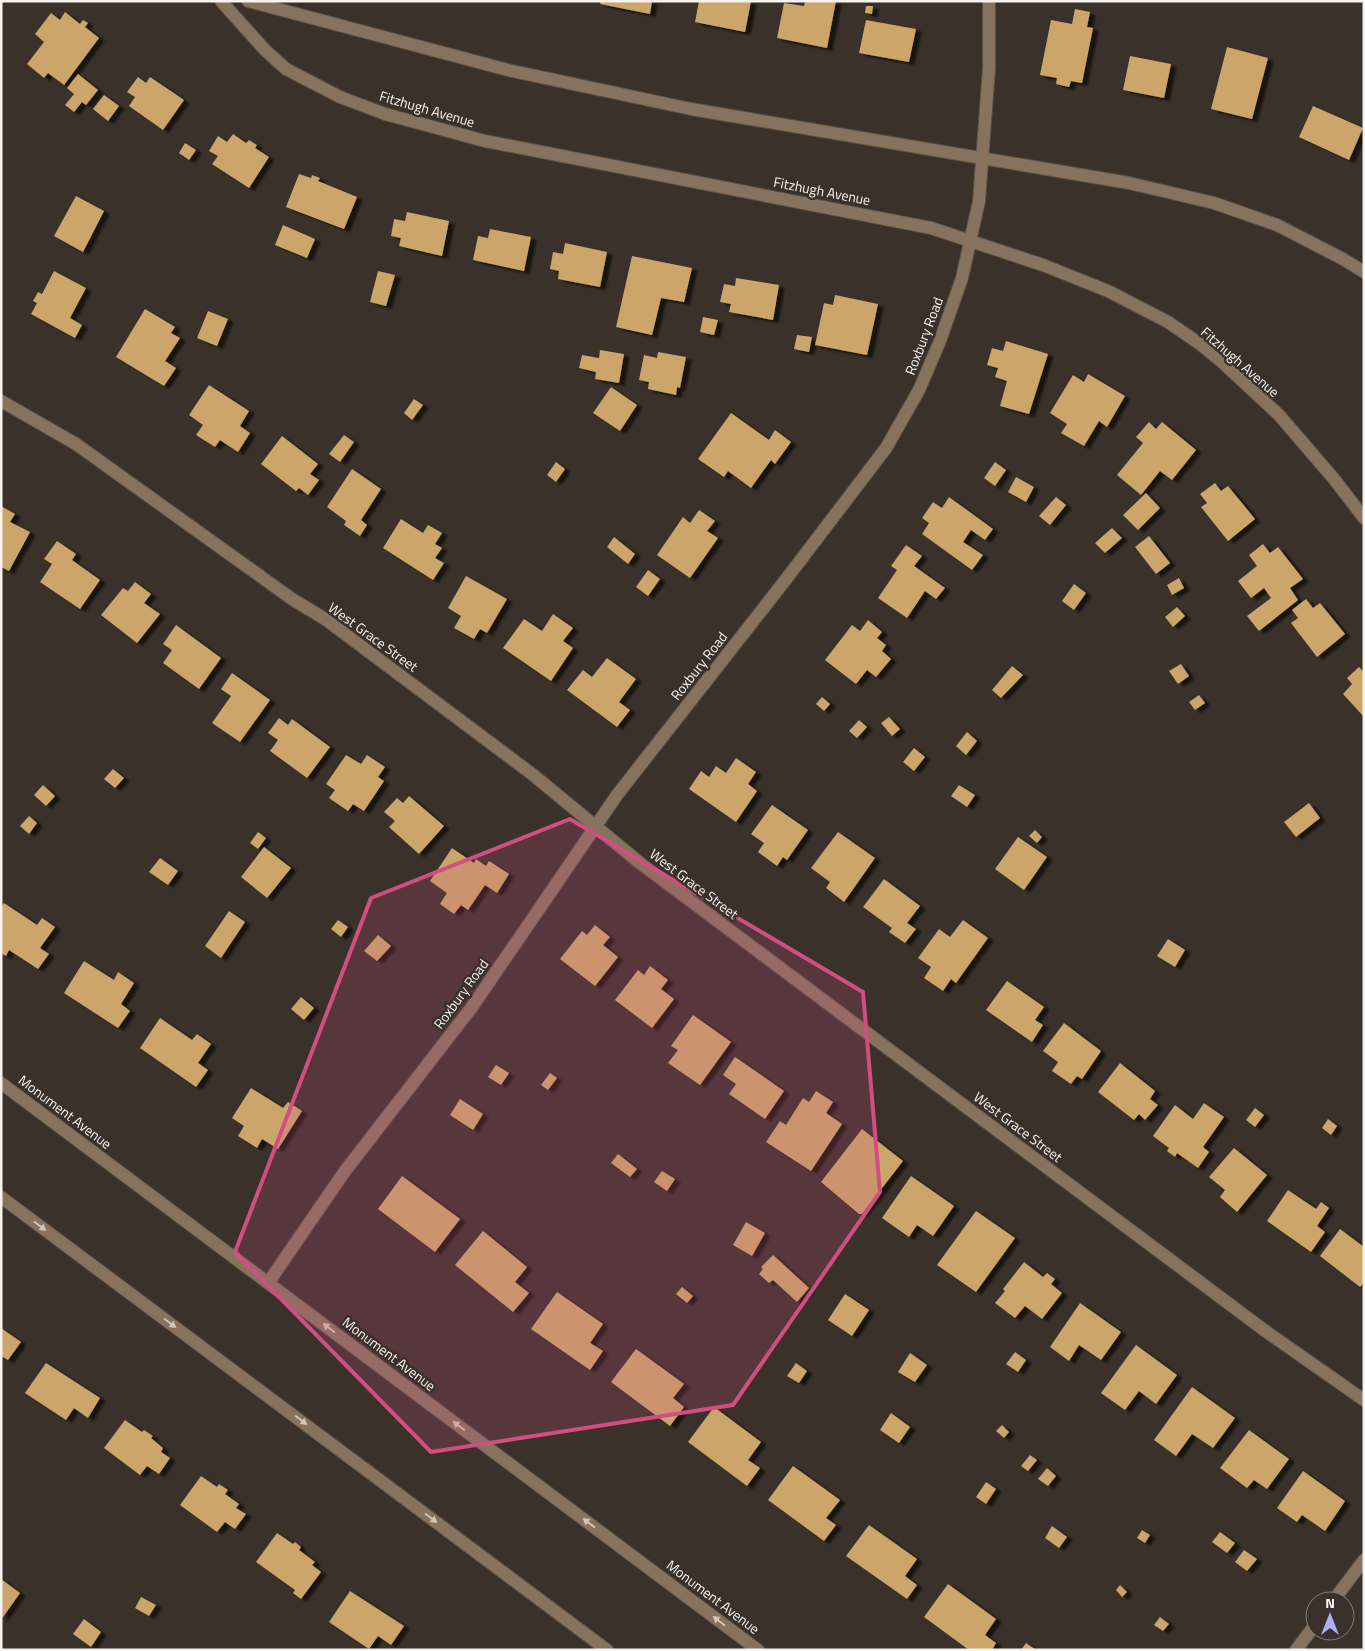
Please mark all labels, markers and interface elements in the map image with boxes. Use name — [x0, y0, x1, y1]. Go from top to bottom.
street label: Fitzhugh Avenue — [377, 85, 477, 132]
street label: Fitzhugh Avenue — [772, 171, 872, 210]
street label: Roxbury Road — [899, 294, 948, 378]
street label: Fitzhugh Avenue — [1196, 321, 1284, 402]
street label: West Grace Street — [324, 597, 423, 676]
street label: Roxbury Road — [665, 627, 732, 704]
street label: West Grace Street — [645, 843, 743, 924]
street label: Roxbury Road — [428, 954, 493, 1033]
street label: Monument Avenue — [14, 1069, 116, 1154]
street label: West Grace Street — [969, 1086, 1067, 1167]
one-way arrow — [33, 1221, 47, 1231]
street label: Monument Avenue — [338, 1311, 440, 1396]
one-way arrow — [163, 1318, 177, 1328]
one-way arrow — [323, 1323, 336, 1334]
one-way arrow — [294, 1415, 307, 1426]
one-way arrow — [452, 1421, 466, 1431]
one-way arrow — [424, 1513, 438, 1523]
one-way arrow — [582, 1518, 596, 1528]
street label: Monument Avenue — [662, 1554, 764, 1639]
north arrow — [1305, 1591, 1355, 1641]
text: N — [1325, 1592, 1335, 1613]
one-way arrow — [713, 1615, 726, 1626]

